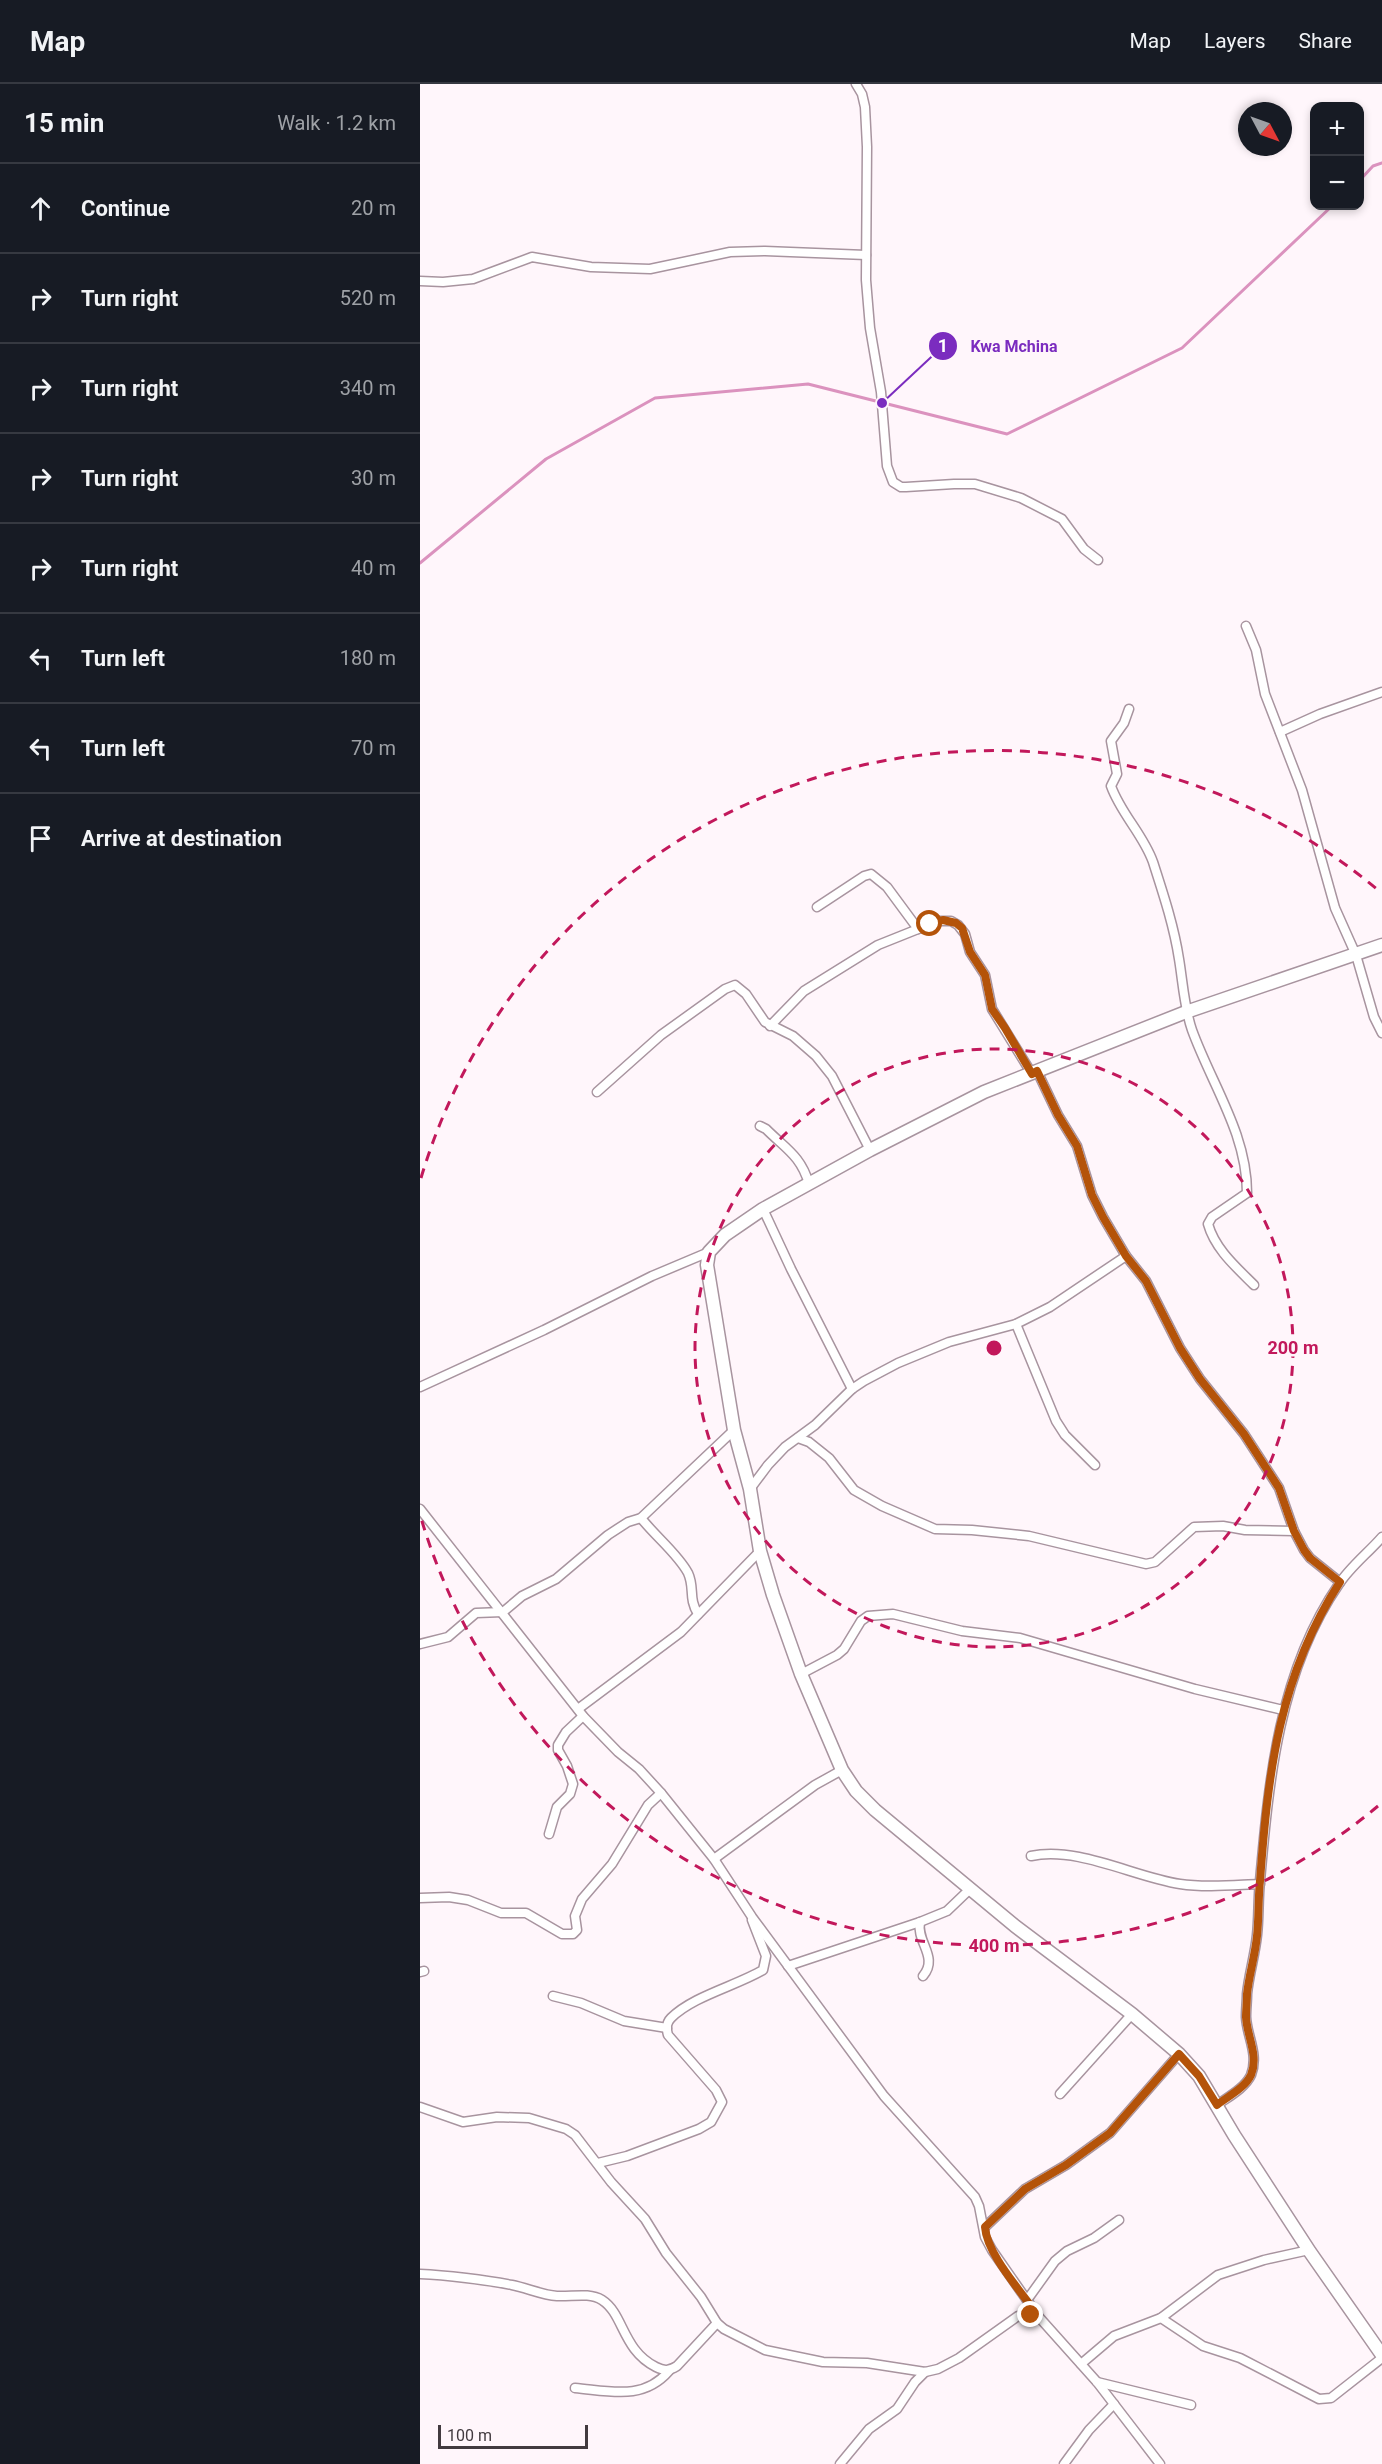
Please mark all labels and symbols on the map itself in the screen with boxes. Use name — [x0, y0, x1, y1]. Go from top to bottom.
north arrow — [1238, 102, 1292, 156]
callout: Kwa Mchina — [928, 329, 1069, 363]
text: 1 — [938, 335, 948, 356]
text: Kwa Mchina — [970, 337, 1058, 356]
route start — [916, 910, 942, 936]
text: 200 m — [1267, 1337, 1319, 1358]
centre of rings — [984, 1338, 1004, 1358]
text: 400 m — [968, 1935, 1020, 1956]
route end — [1017, 2301, 1043, 2327]
scale bar — [438, 2422, 588, 2450]

